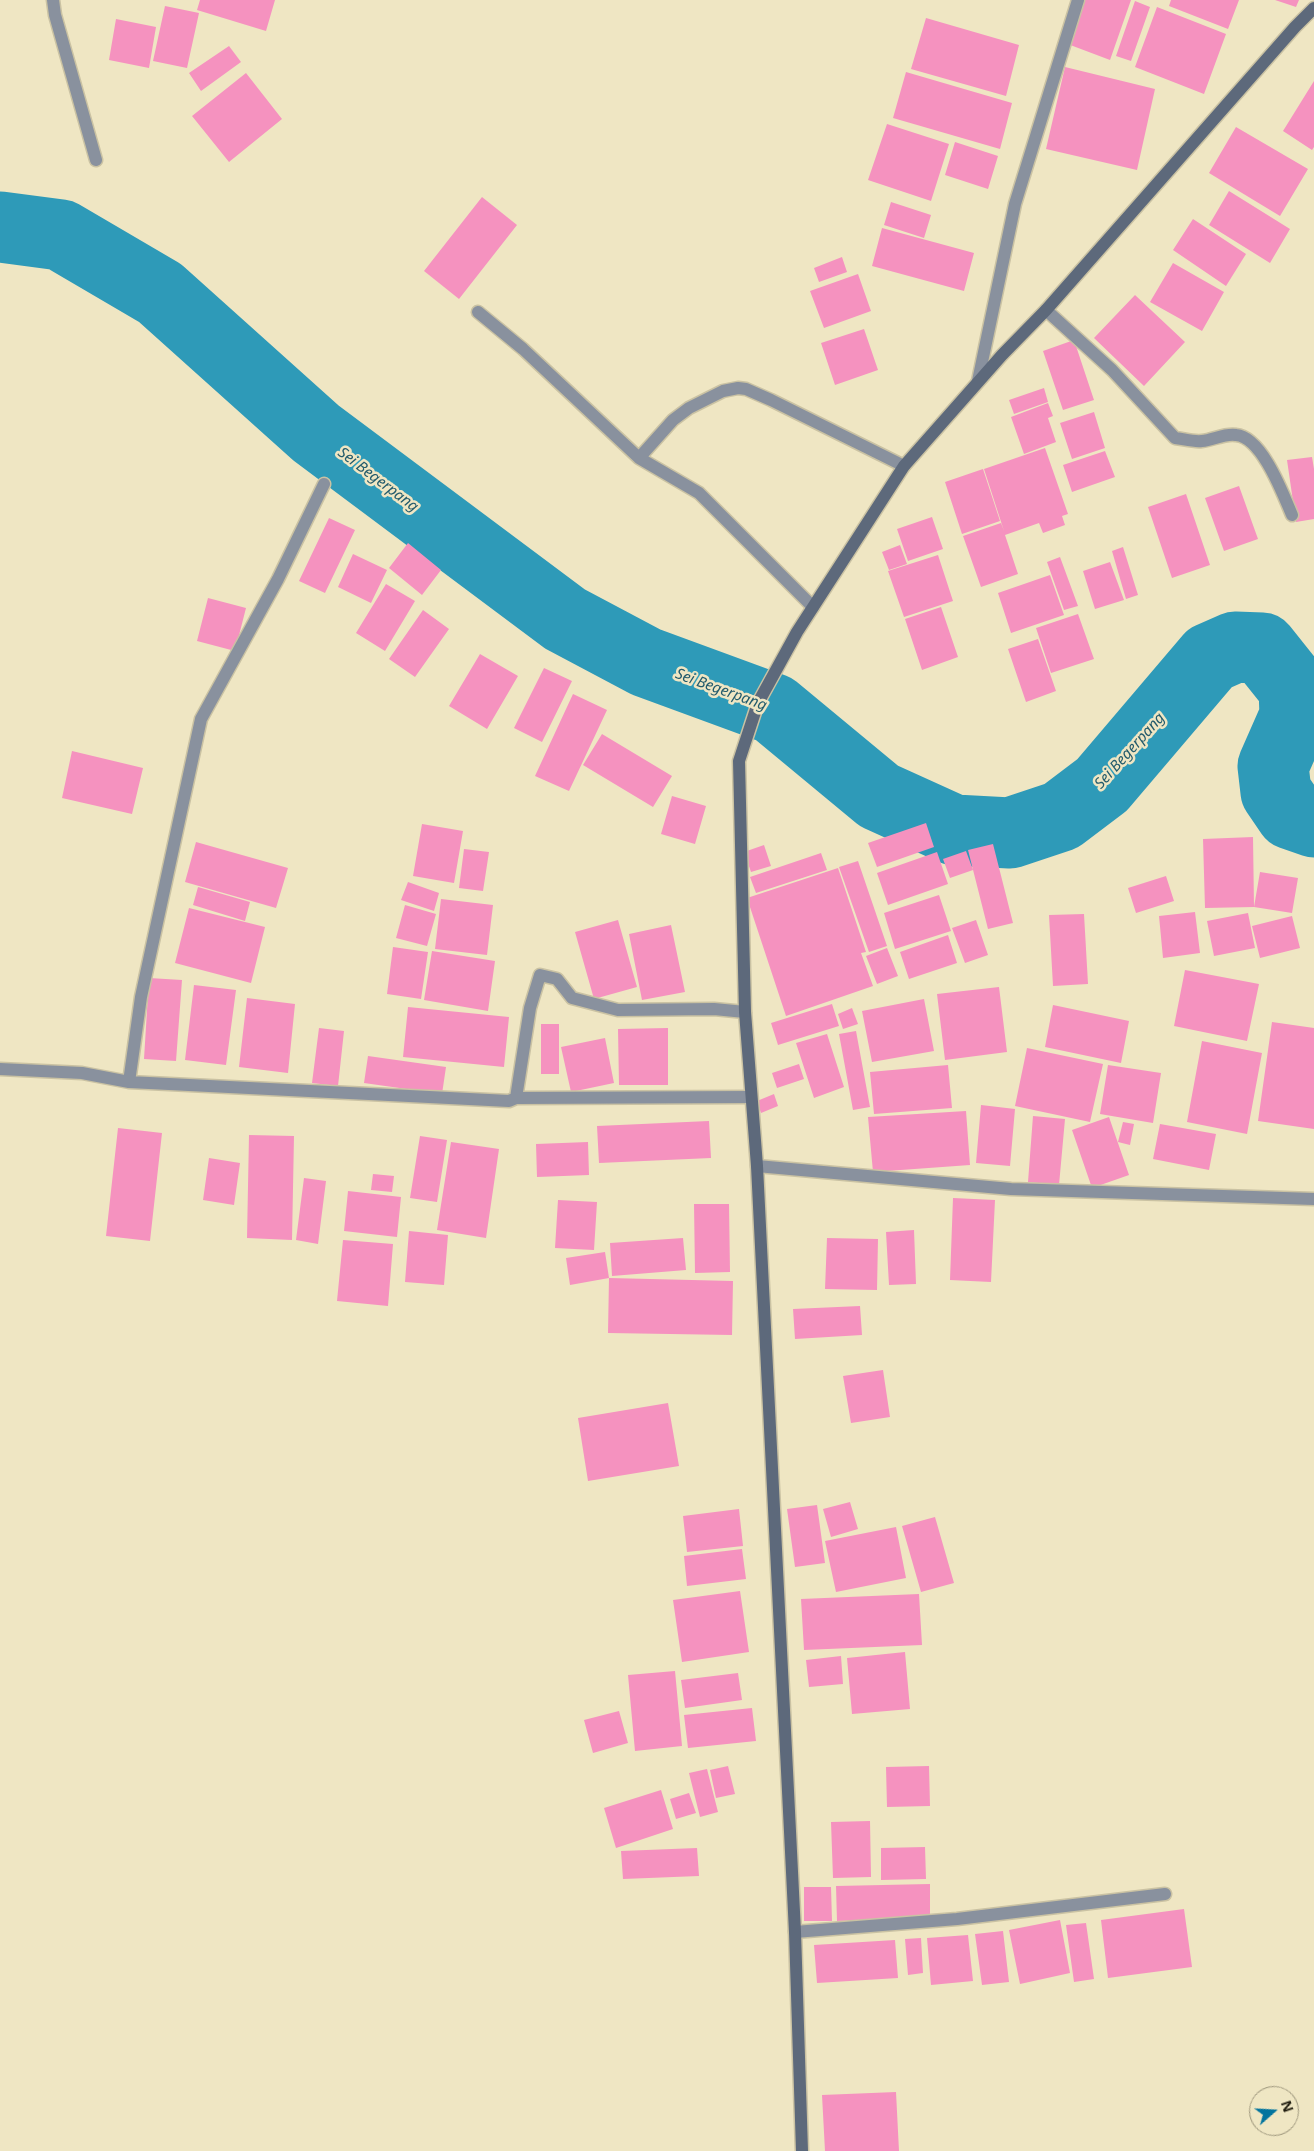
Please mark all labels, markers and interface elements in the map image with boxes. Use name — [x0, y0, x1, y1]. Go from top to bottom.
water label: Sei Begerpang — [334, 444, 422, 516]
water label: Sei Begerpang — [673, 665, 769, 715]
water label: Sei Begerpang — [1091, 709, 1169, 793]
north arrow — [1249, 2086, 1299, 2136]
text: N — [1277, 2098, 1299, 2115]

